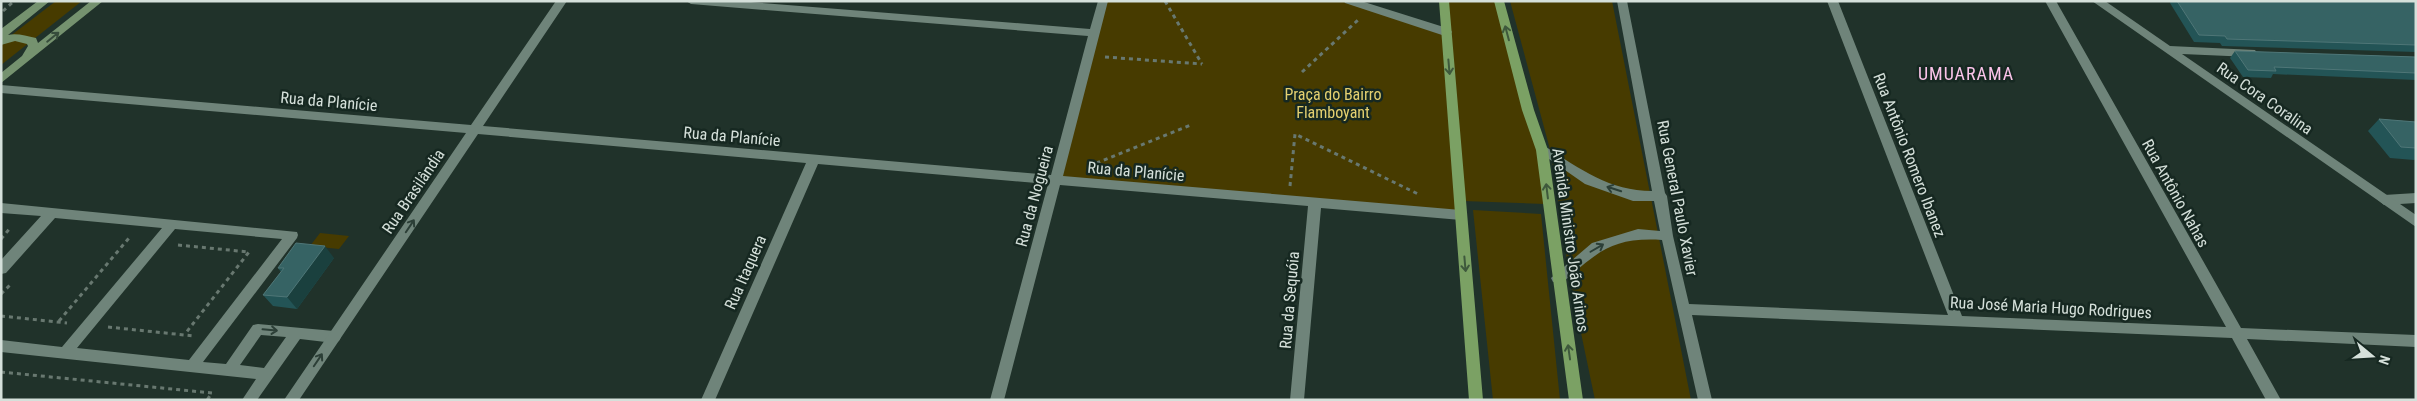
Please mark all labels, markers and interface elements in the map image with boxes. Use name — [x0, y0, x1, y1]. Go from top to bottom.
one-way arrow — [1502, 26, 1512, 42]
one-way arrow — [46, 32, 59, 43]
street label: Rua Cora Coralina — [2213, 58, 2316, 139]
one-way arrow — [1444, 59, 1454, 75]
district label: UMUARAMA — [1918, 63, 2014, 84]
street label: Rua Antônio Romero Ibanez — [1869, 70, 1950, 240]
park label: Praça do Bairro Flamboyant — [1284, 85, 1382, 122]
street label: Rua da Planície — [280, 88, 378, 115]
street label: Rua General Paulo Xavier — [1653, 119, 1702, 278]
street label: Rua da Planície — [683, 123, 781, 150]
street label: Rua Antônio Nahas — [2138, 136, 2213, 251]
street label: Rua da Nogueira — [1012, 144, 1057, 249]
street label: Rua Brasilândia — [378, 145, 449, 237]
street label: Avenida Ministro João Arinos — [1548, 147, 1593, 333]
street label: Rua da Planície — [1087, 158, 1185, 185]
one-way arrow — [1542, 183, 1552, 199]
one-way arrow — [1606, 184, 1622, 194]
one-way arrow — [405, 219, 415, 233]
street label: Rua Itaquera — [721, 232, 770, 312]
one-way arrow — [1589, 243, 1603, 253]
street label: Rua da Sequóia — [1276, 251, 1303, 350]
one-way arrow — [1460, 256, 1470, 272]
street label: Rua José Maria Hugo Rodrigues — [1950, 293, 2152, 322]
one-way arrow — [261, 325, 277, 335]
north arrow — [2347, 331, 2397, 381]
one-way arrow — [1564, 344, 1574, 360]
one-way arrow — [313, 353, 323, 367]
text: N — [2375, 353, 2393, 367]

